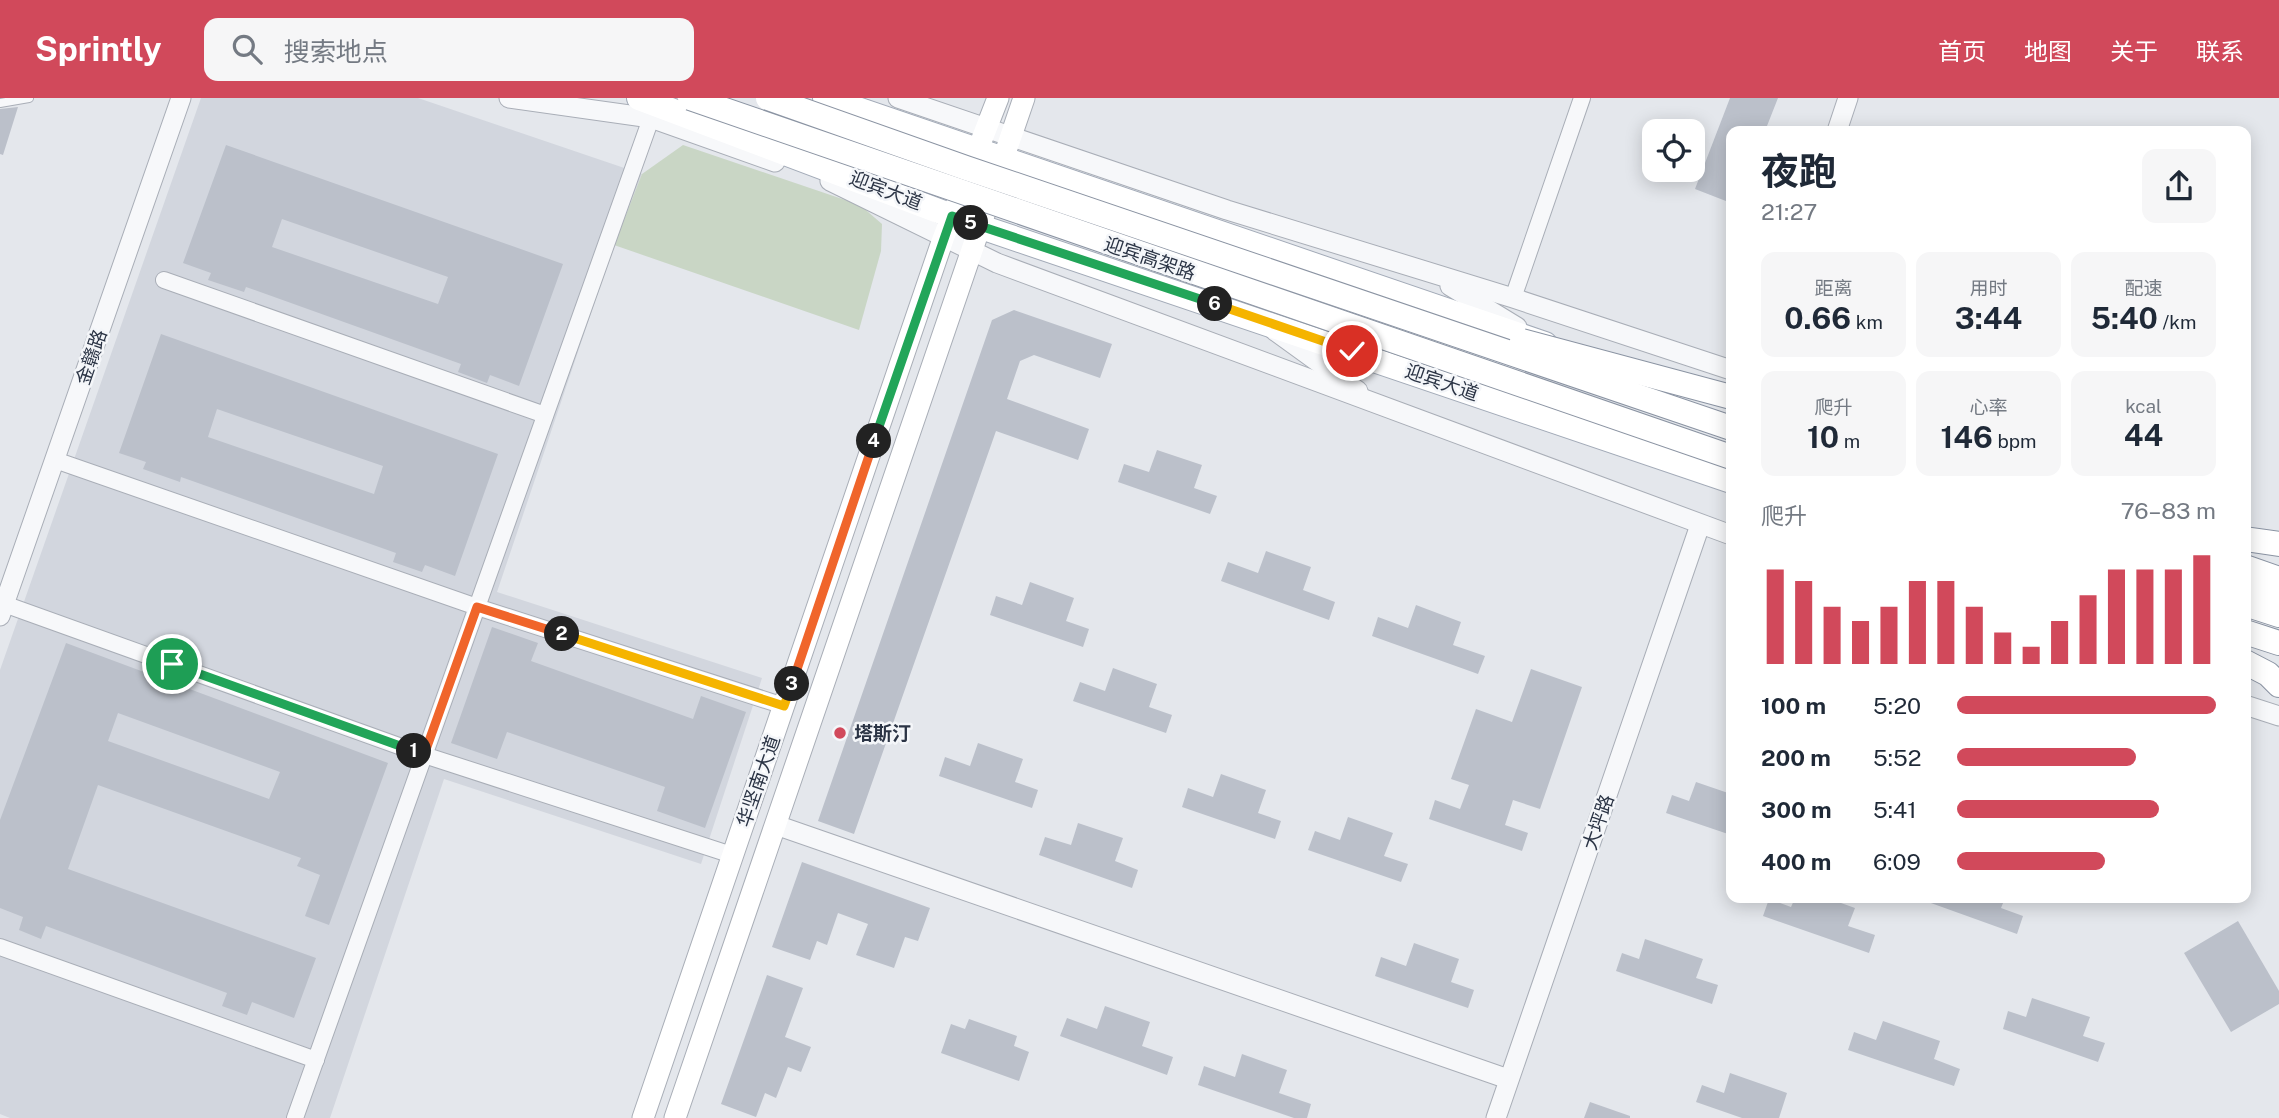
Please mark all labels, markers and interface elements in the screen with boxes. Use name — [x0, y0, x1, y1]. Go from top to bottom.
search box — [204, 18, 694, 81]
text: Sprintly — [35, 30, 162, 68]
icon: search — [228, 30, 266, 68]
text: 搜索地点 — [284, 36, 388, 67]
text: 首页 — [1938, 37, 1986, 65]
text: 地图 — [2024, 37, 2072, 65]
text: 关于 — [2110, 37, 2158, 65]
text: 联系 — [2196, 37, 2244, 65]
map controls — [1642, 119, 1705, 182]
button: locate — [1642, 119, 1705, 182]
text: 夜跑 — [1761, 149, 1837, 194]
button: share — [2142, 149, 2216, 223]
street label: 迎宾大道 — [847, 166, 925, 214]
text: 21:27 — [1761, 198, 1817, 225]
pin: 5 — [954, 206, 988, 240]
text: 5 — [964, 211, 977, 233]
street label: 迎宾高架路 — [1101, 232, 1199, 284]
text: 距离 — [1814, 277, 1853, 299]
text: 用时 — [1969, 277, 2008, 299]
text: 配速 — [2124, 277, 2163, 299]
pin: 6 — [1198, 286, 1232, 322]
text: 6 — [1208, 292, 1221, 314]
text: 0.66 — [1784, 300, 1851, 336]
text: 3:44 — [1955, 300, 2022, 336]
text: 5:40 — [2091, 300, 2158, 336]
text: km — [1851, 311, 1883, 333]
text: /km — [2158, 311, 2196, 333]
pin — [1322, 321, 1382, 381]
street label: 金赣路 — [71, 326, 111, 388]
icon: check — [1333, 332, 1371, 370]
street label: 迎宾大道 — [1402, 359, 1482, 405]
text: kcal — [2125, 395, 2162, 417]
text: 爬升 — [1814, 396, 1853, 418]
text: 心率 — [1969, 396, 2008, 418]
text: 44 — [2124, 417, 2163, 453]
text: 10 — [1807, 419, 1839, 455]
text: 146 — [1940, 419, 1993, 455]
pin: 4 — [856, 424, 892, 458]
text: 4 — [867, 429, 880, 451]
text: m — [1839, 430, 1860, 452]
text: bpm — [1993, 430, 2037, 452]
text: 76–83 m — [2121, 497, 2216, 524]
text: 爬升 — [1761, 502, 1807, 529]
pin: 2 — [544, 616, 580, 652]
text: 2 — [555, 622, 568, 644]
pin — [142, 634, 202, 694]
icon: arrive — [153, 645, 191, 683]
pin: 3 — [774, 666, 810, 702]
text: 3 — [785, 672, 798, 694]
text: 100 m — [1761, 692, 1826, 719]
text: 5:20 — [1873, 692, 1921, 719]
place label: 塔斯汀 — [854, 722, 911, 744]
marker: 塔斯汀 — [832, 725, 848, 741]
street label: 华坚南大道 — [732, 732, 784, 830]
pin: 1 — [396, 734, 432, 768]
text: 1 — [409, 739, 418, 761]
text: 200 m — [1761, 744, 1831, 771]
text: 5:52 — [1873, 744, 1921, 771]
street label: 大坪路 — [1578, 791, 1618, 853]
text: 300 m — [1761, 796, 1832, 823]
text: 5:41 — [1873, 796, 1917, 823]
text: 400 m — [1761, 848, 1831, 875]
text: 6:09 — [1873, 848, 1921, 875]

